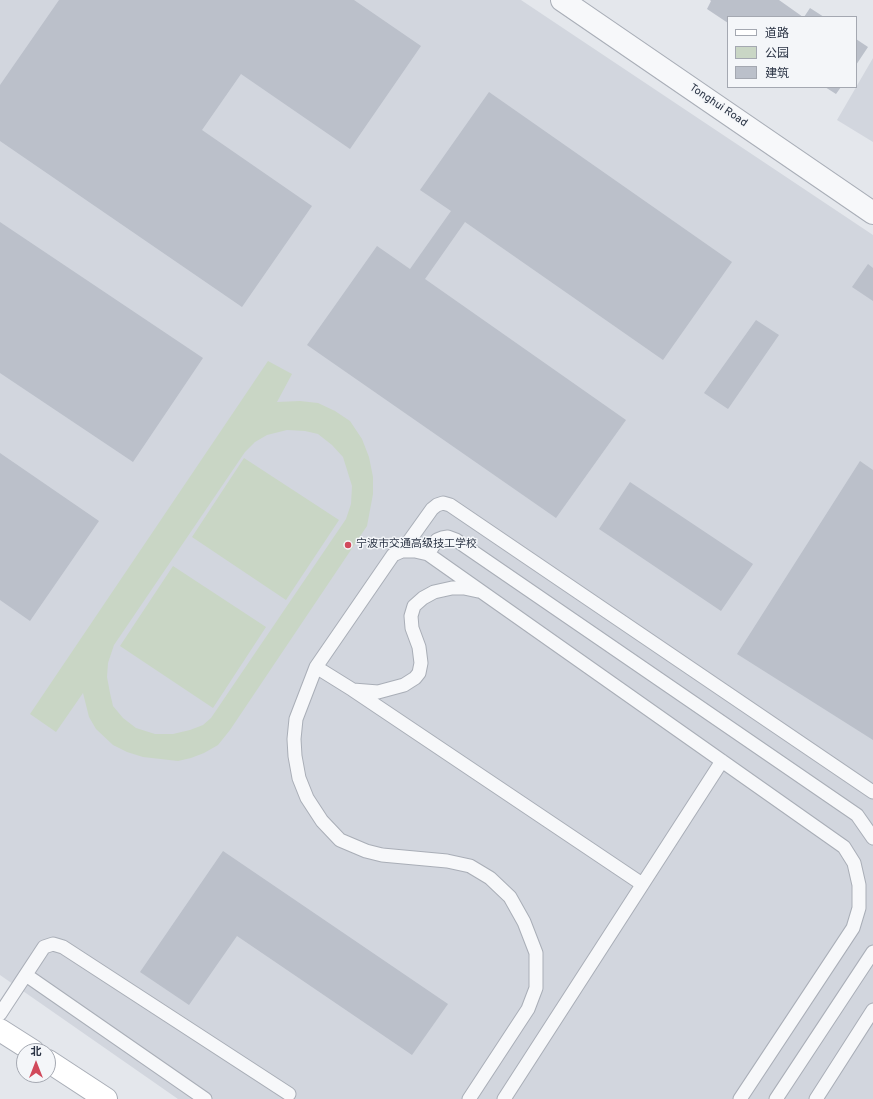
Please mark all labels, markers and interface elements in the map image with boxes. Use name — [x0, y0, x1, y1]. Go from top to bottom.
legend — [727, 16, 857, 88]
text: 道路 — [765, 26, 789, 42]
text: 公园 — [765, 46, 789, 62]
text: 建筑 — [765, 66, 789, 82]
street label: Tonghui Road — [686, 82, 750, 130]
place label: 宁波市交通高级技工学校 — [356, 538, 477, 552]
marker: 宁波市交通高级技工学校 — [343, 540, 353, 550]
north arrow — [16, 1043, 56, 1083]
text: 北 — [31, 1045, 42, 1059]

